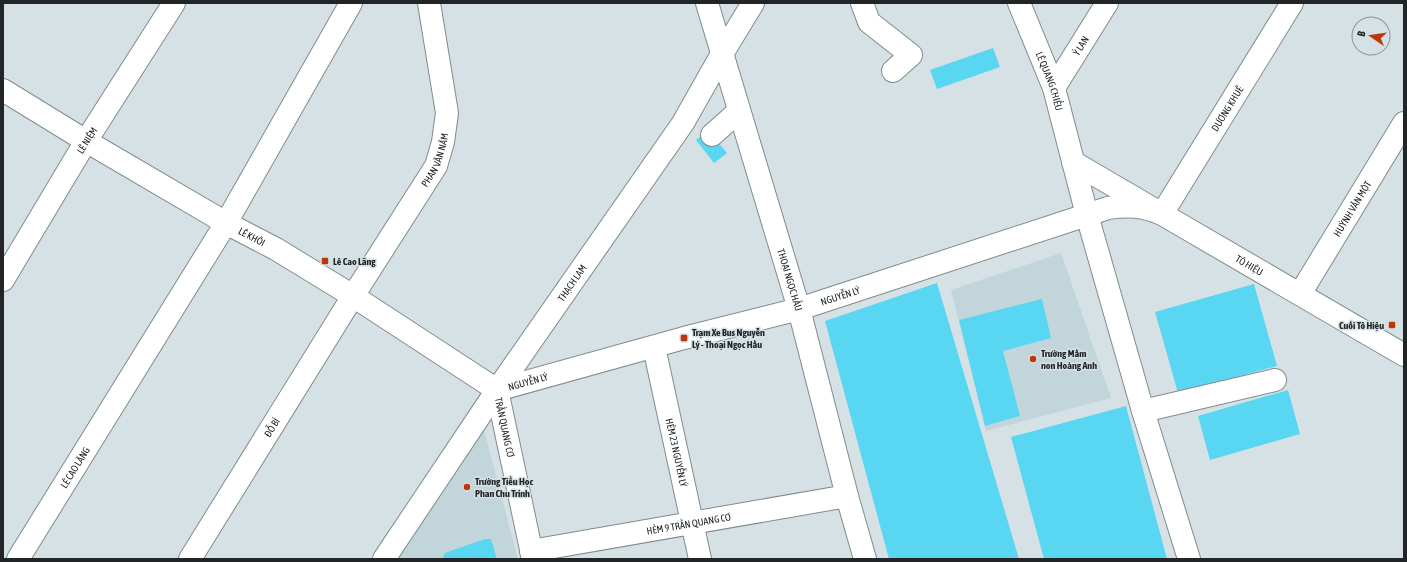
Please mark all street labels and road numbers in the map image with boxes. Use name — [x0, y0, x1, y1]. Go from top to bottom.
street label: Ỷ LAN — [1070, 34, 1091, 57]
street label: LÊ QUANG CHIỂU — [1034, 50, 1065, 112]
street label: DƯƠNG KHUÊ — [1209, 83, 1245, 133]
street label: LÊ NIỆM — [74, 125, 99, 155]
street label: PHAN VĂN NĂM — [419, 132, 450, 189]
street label: HUỲNH VĂN MỘT — [1331, 178, 1373, 238]
street label: LÊ KHÔI — [237, 225, 267, 248]
street label: THOẠI NGỌC HẦU — [776, 247, 805, 312]
street label: TÔ HIỆU — [1234, 253, 1265, 277]
street label: THẠCH LAM — [555, 262, 588, 303]
street label: NGUYỄN LÝ — [819, 284, 862, 307]
street label: NGUYỄN LÝ — [507, 371, 549, 392]
street label: TRẦN QUANG CƠ — [493, 396, 517, 458]
street label: ĐỖ BÍ — [262, 415, 282, 439]
street label: HẺM 23 NGUYỄN LÝ — [664, 417, 690, 488]
street label: LÊ CAO LÃNG — [58, 445, 92, 490]
street label: HẺM 9 TRẦN QUANG CƠ — [646, 511, 732, 536]

